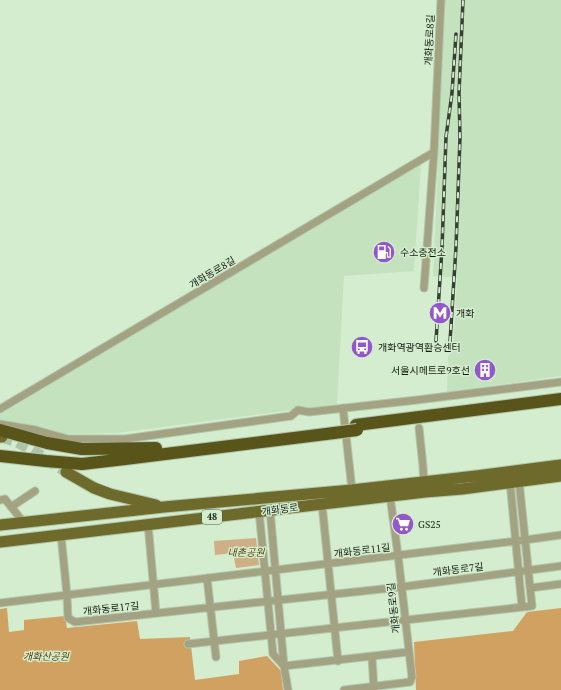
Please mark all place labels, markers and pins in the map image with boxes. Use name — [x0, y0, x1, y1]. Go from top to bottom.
fuel station icon: 수소충전소 — [371, 239, 397, 265]
place label: 수소충전소 — [400, 246, 446, 259]
metro station icon: 개화 — [427, 300, 453, 326]
place label: 개화 — [456, 307, 474, 320]
bus stop icon: 개화역광역환승센터 — [349, 334, 375, 360]
place label: 개화역광역환승센터 — [378, 341, 461, 354]
building icon: 서울시메트로9호선 — [472, 357, 498, 383]
place label: 서울시메트로9호선 — [391, 364, 470, 377]
supermarket icon: GS25 — [390, 511, 416, 537]
place label: GS25 — [418, 518, 441, 531]

